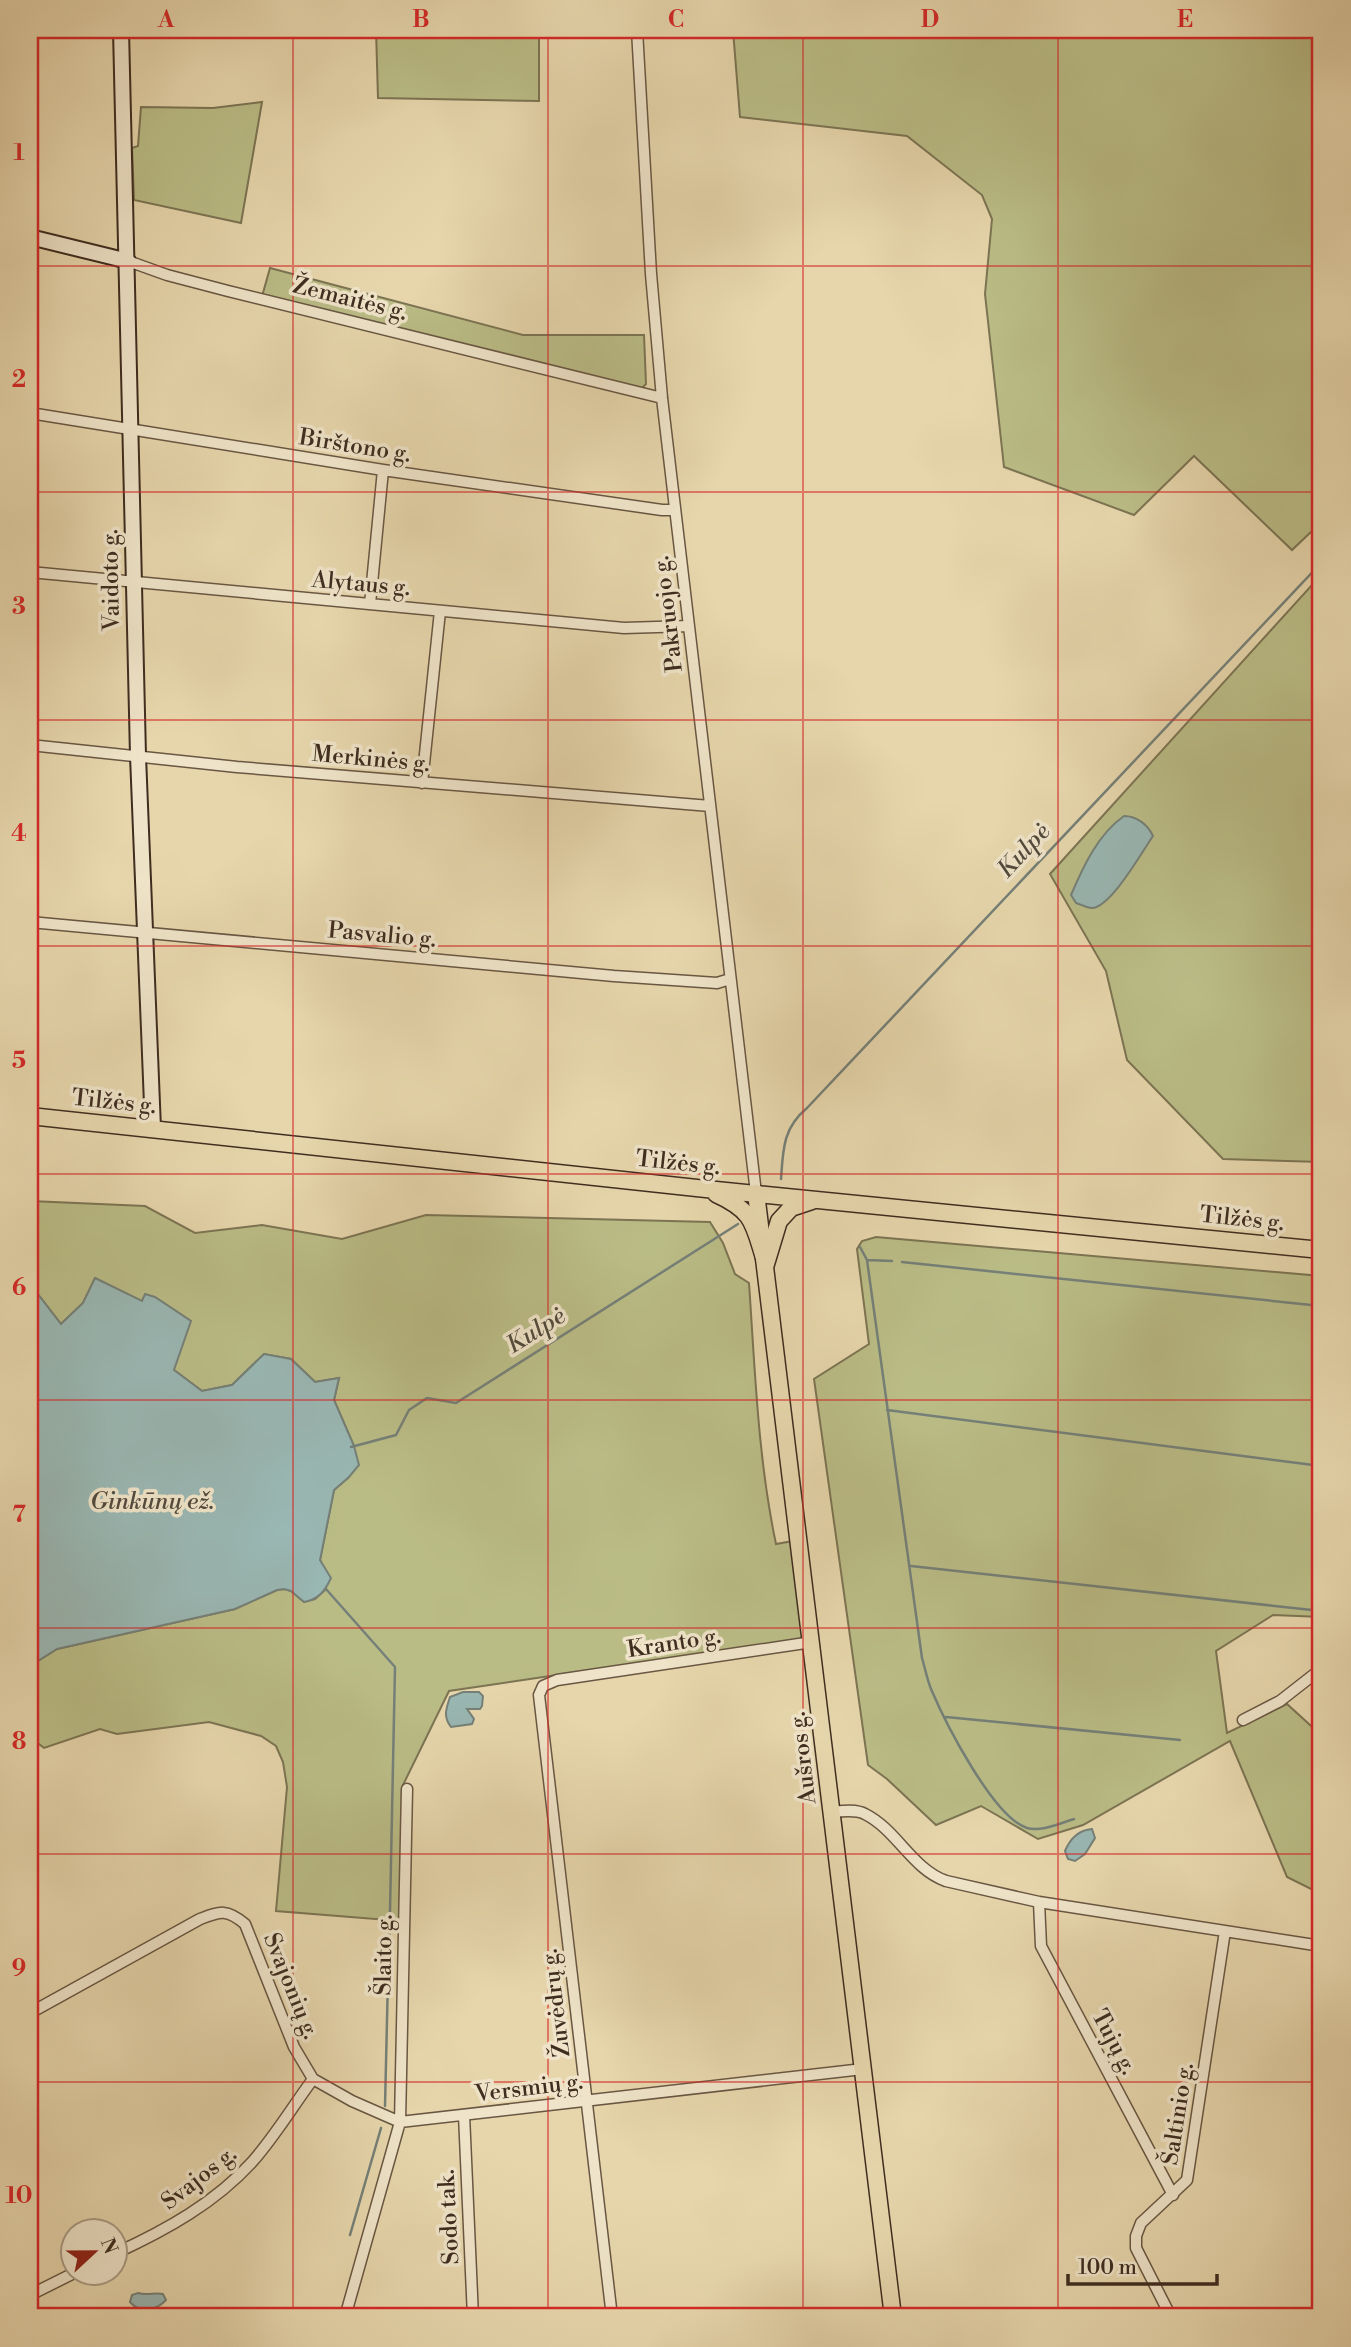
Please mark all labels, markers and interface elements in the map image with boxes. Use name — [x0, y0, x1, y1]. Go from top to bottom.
text: A — [157, 6, 175, 34]
text: B — [412, 6, 430, 34]
text: C — [668, 6, 684, 34]
text: D — [921, 6, 939, 34]
text: E — [1177, 6, 1193, 34]
text: 1 — [13, 139, 25, 167]
street label: Žemaitės g. — [290, 269, 411, 327]
text: 2 — [12, 366, 26, 394]
street label: Birštono g. — [296, 423, 413, 469]
street label: Vaidoto g. — [96, 529, 126, 632]
street label: Pakruojo g. — [647, 554, 689, 674]
street label: Alytaus g. — [310, 566, 411, 602]
text: 3 — [12, 593, 26, 621]
street label: Merkinės g. — [311, 740, 431, 778]
water label: Kulpė — [991, 817, 1057, 885]
text: 4 — [11, 820, 27, 848]
street label: Pasvalio g. — [327, 916, 437, 954]
text: 5 — [12, 1047, 26, 1075]
street label: Tilžės g. — [70, 1084, 158, 1120]
street label: Tilžės g. — [634, 1145, 722, 1181]
street label: Tilžės g. — [1198, 1201, 1286, 1237]
text: 6 — [12, 1274, 26, 1302]
water label: Kulpė — [501, 1301, 571, 1361]
water label: Ginkūnų ež. — [90, 1487, 214, 1517]
text: 7 — [12, 1501, 26, 1529]
street label: Kranto g. — [625, 1622, 723, 1664]
street label: Aušros g. — [783, 1710, 823, 1807]
text: 8 — [12, 1728, 26, 1756]
street label: Šlaito g. — [366, 1914, 399, 1996]
street label: Svajonių g. — [257, 1929, 325, 2043]
street label: Žuvėdrų g. — [533, 1947, 577, 2059]
text: 9 — [12, 1955, 26, 1983]
street label: Tujų g. — [1085, 2005, 1143, 2079]
street label: Šaltinio g. — [1153, 2060, 1200, 2167]
street label: Versmių g. — [472, 2067, 585, 2109]
street label: Svajos g. — [156, 2140, 242, 2216]
street label: Sodo tak. — [433, 2169, 465, 2265]
text: 10 — [5, 2182, 33, 2210]
north arrow — [60, 2218, 130, 2288]
text: N — [95, 2235, 123, 2257]
scale bar — [1068, 2242, 1216, 2286]
text: 100 m — [1078, 2255, 1137, 2281]

